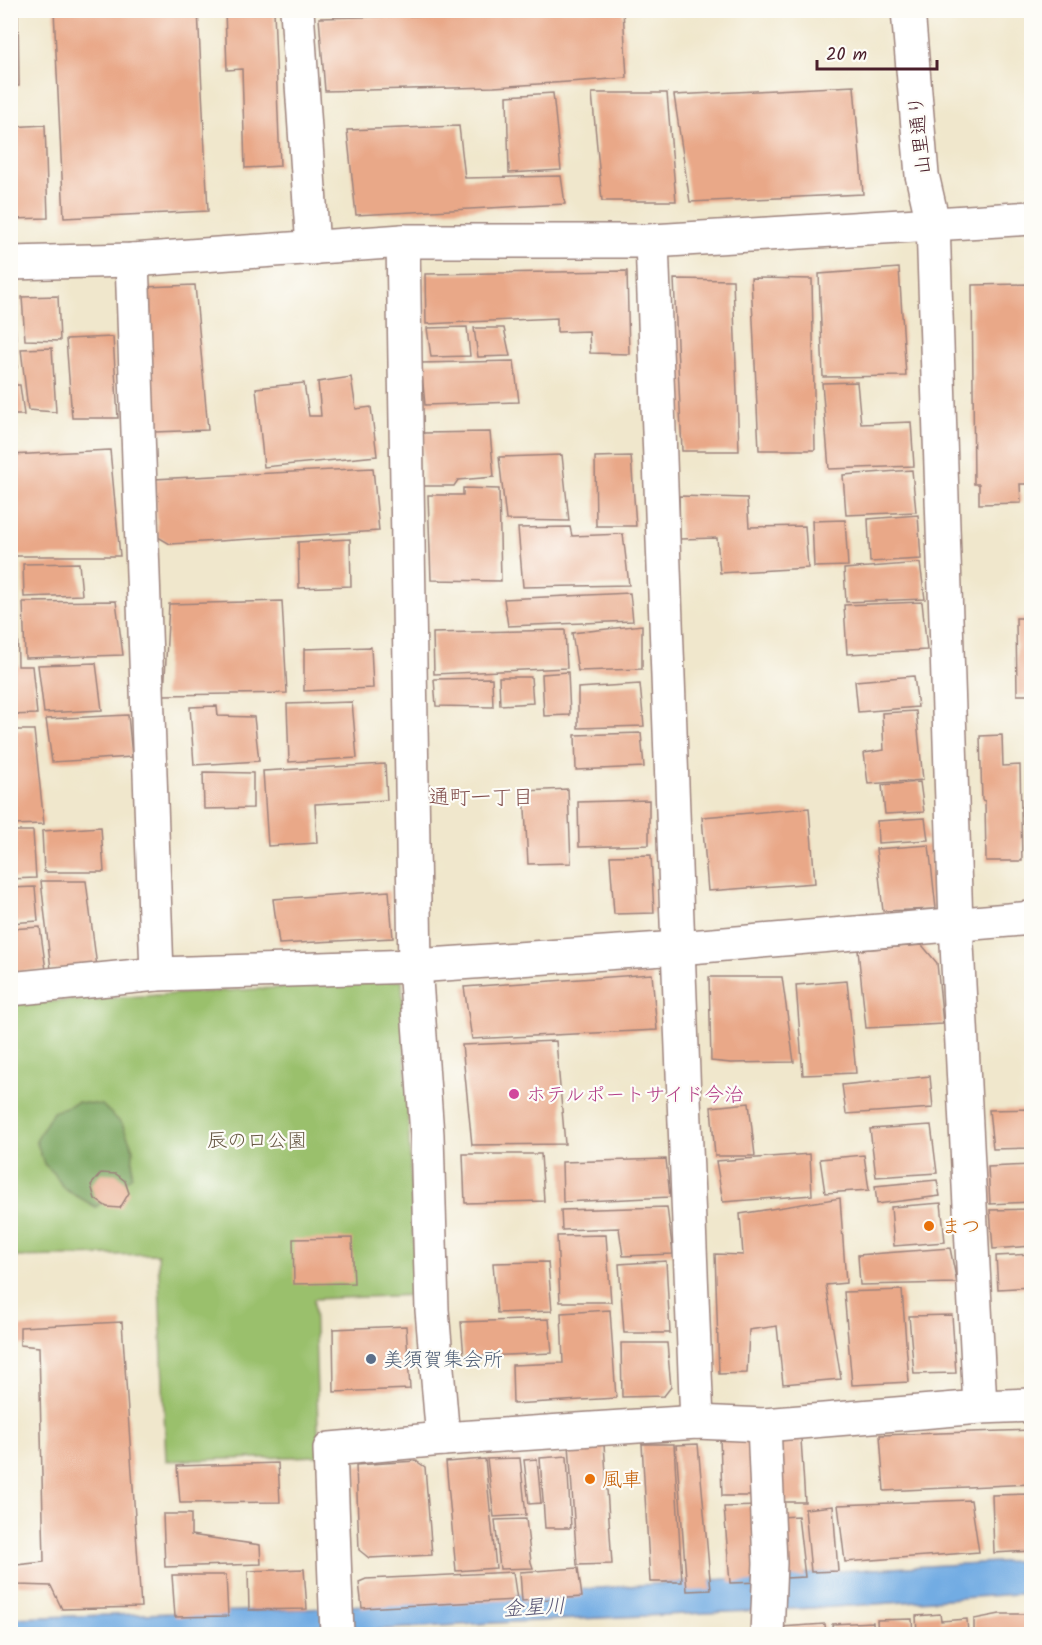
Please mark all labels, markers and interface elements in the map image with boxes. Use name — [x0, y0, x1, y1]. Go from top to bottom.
scale bar — [817, 33, 937, 71]
text: 20 m — [826, 41, 867, 70]
street label: 山里通り — [901, 93, 941, 176]
district label: 通町一丁目 — [429, 782, 534, 815]
place label: ホテルポートサイド今治 — [526, 1080, 744, 1112]
marker: ホテルポートサイド今治 — [507, 1087, 521, 1101]
park label: 辰の口公園 — [207, 1126, 307, 1158]
place label: まつ — [941, 1212, 981, 1244]
marker: まつ — [922, 1219, 936, 1233]
place label: 美須賀集会所 — [383, 1345, 503, 1377]
marker: 美須賀集会所 — [364, 1352, 378, 1366]
place label: 風車 — [602, 1465, 642, 1497]
marker: 風車 — [583, 1472, 597, 1486]
water label: 金星川 — [502, 1590, 566, 1627]

